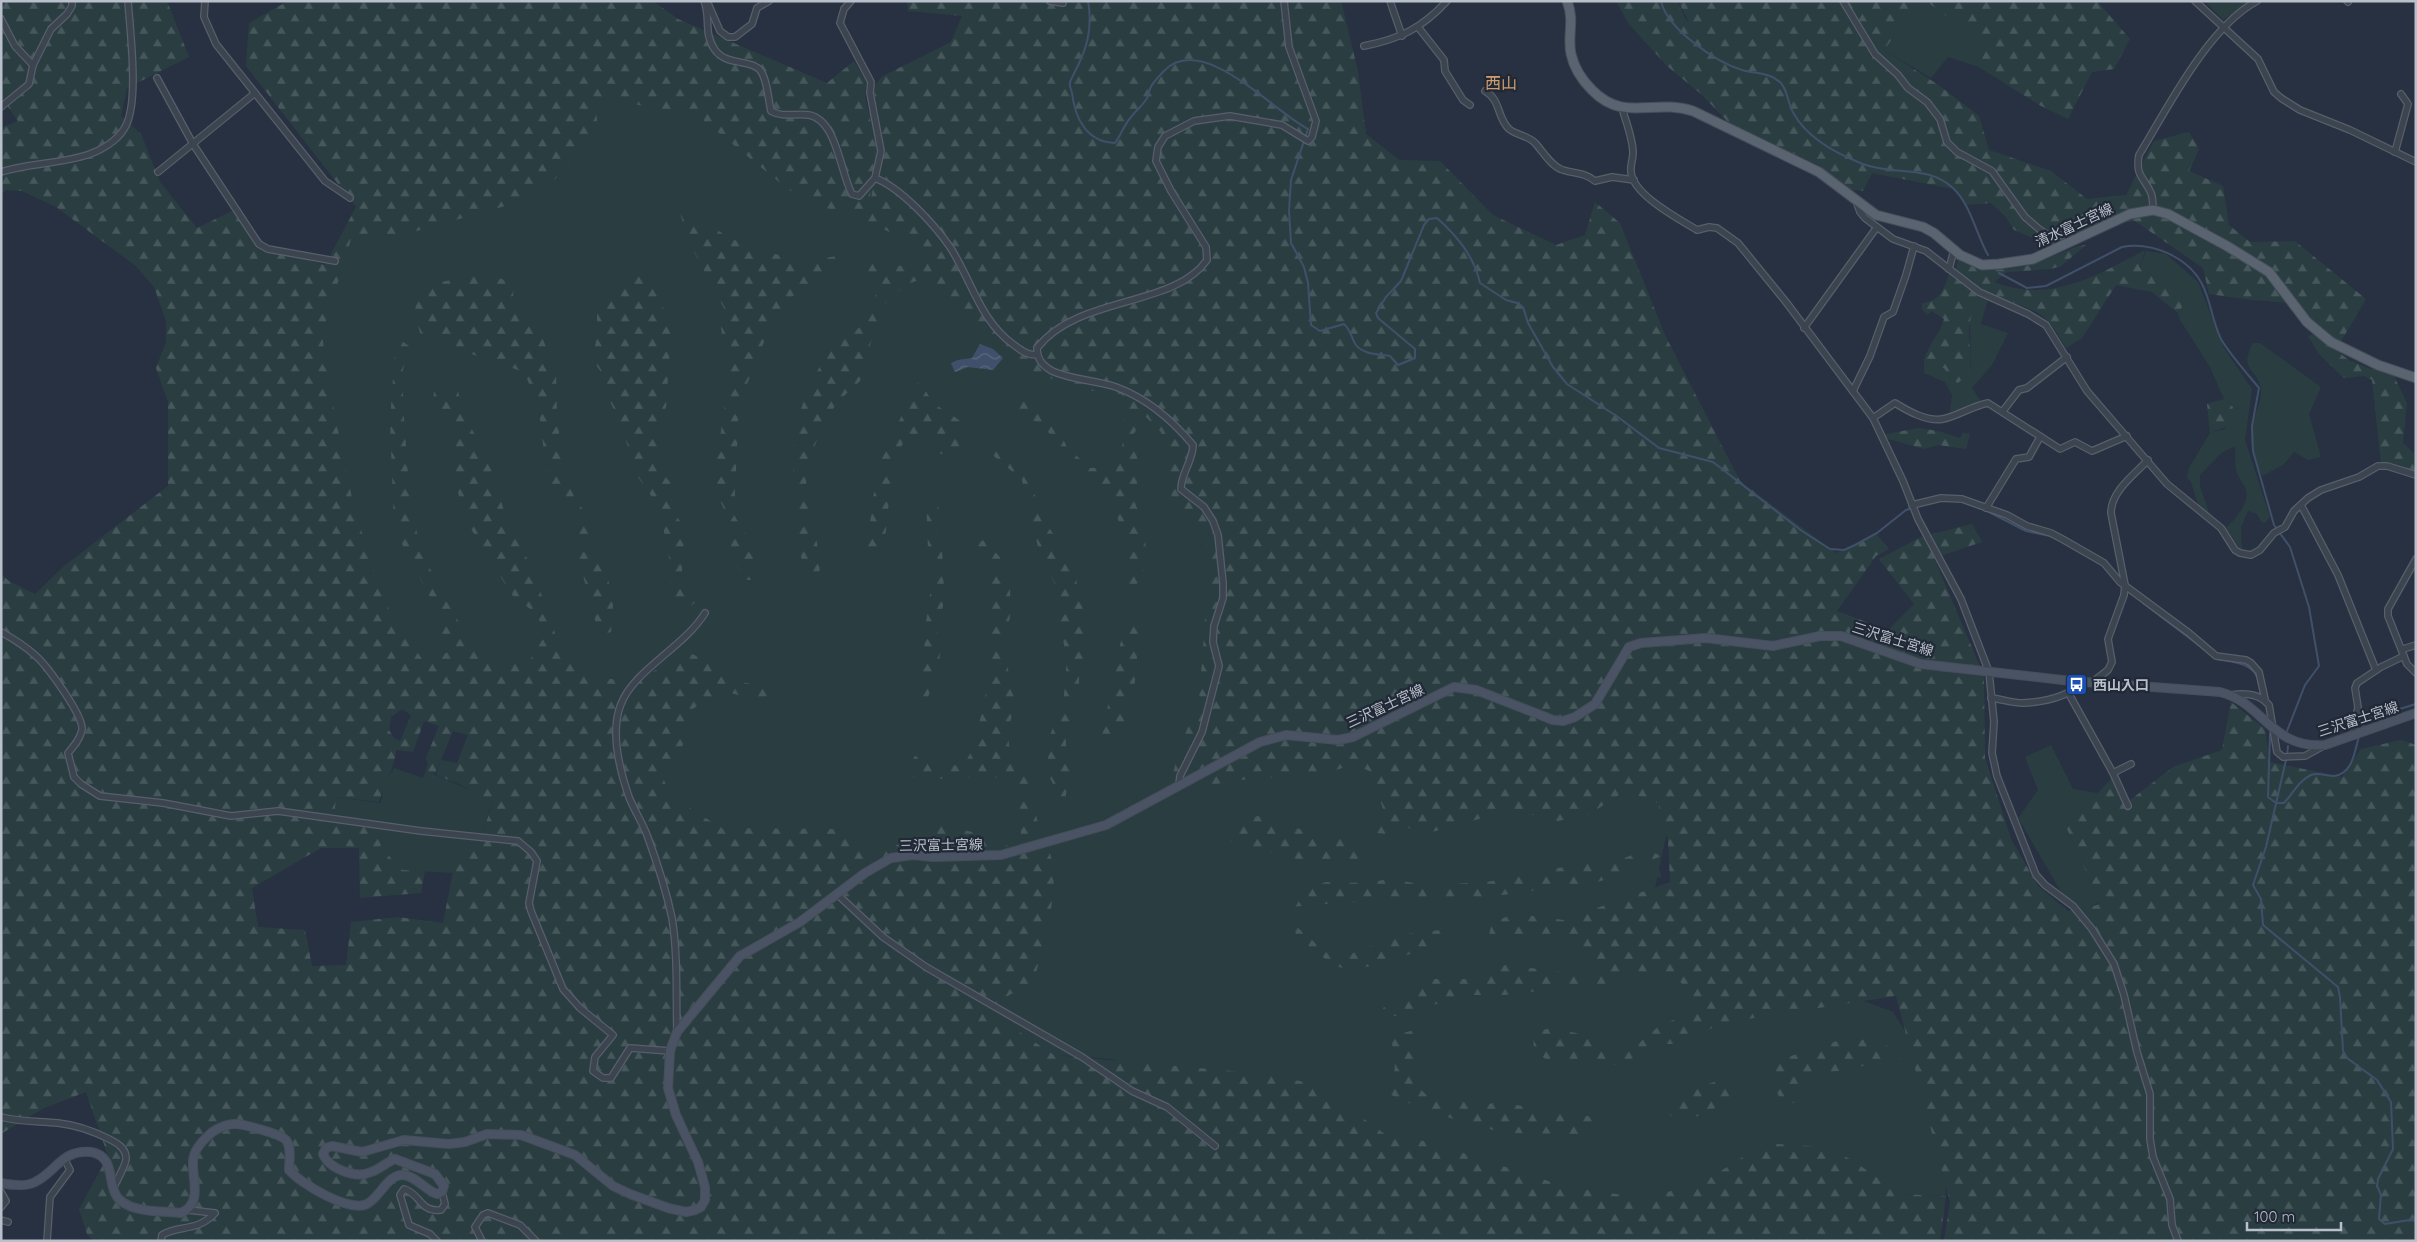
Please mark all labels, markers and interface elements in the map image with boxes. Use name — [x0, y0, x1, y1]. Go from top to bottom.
district label: 西山 — [1485, 73, 1517, 93]
street label: 清水富士宮線 — [2032, 199, 2116, 251]
street label: 三沢富士宮線 — [1850, 618, 1936, 660]
bus stop icon: 西山入口 — [2065, 673, 2089, 697]
place label: 西山入口 — [2093, 676, 2149, 694]
street label: 三沢富士宮線 — [1343, 680, 1427, 732]
street label: 三沢富士宮線 — [2315, 697, 2401, 741]
street label: 三沢富士宮線 — [899, 835, 983, 855]
scale bar — [2247, 1200, 2341, 1232]
text: 100 m — [2254, 1207, 2295, 1226]

